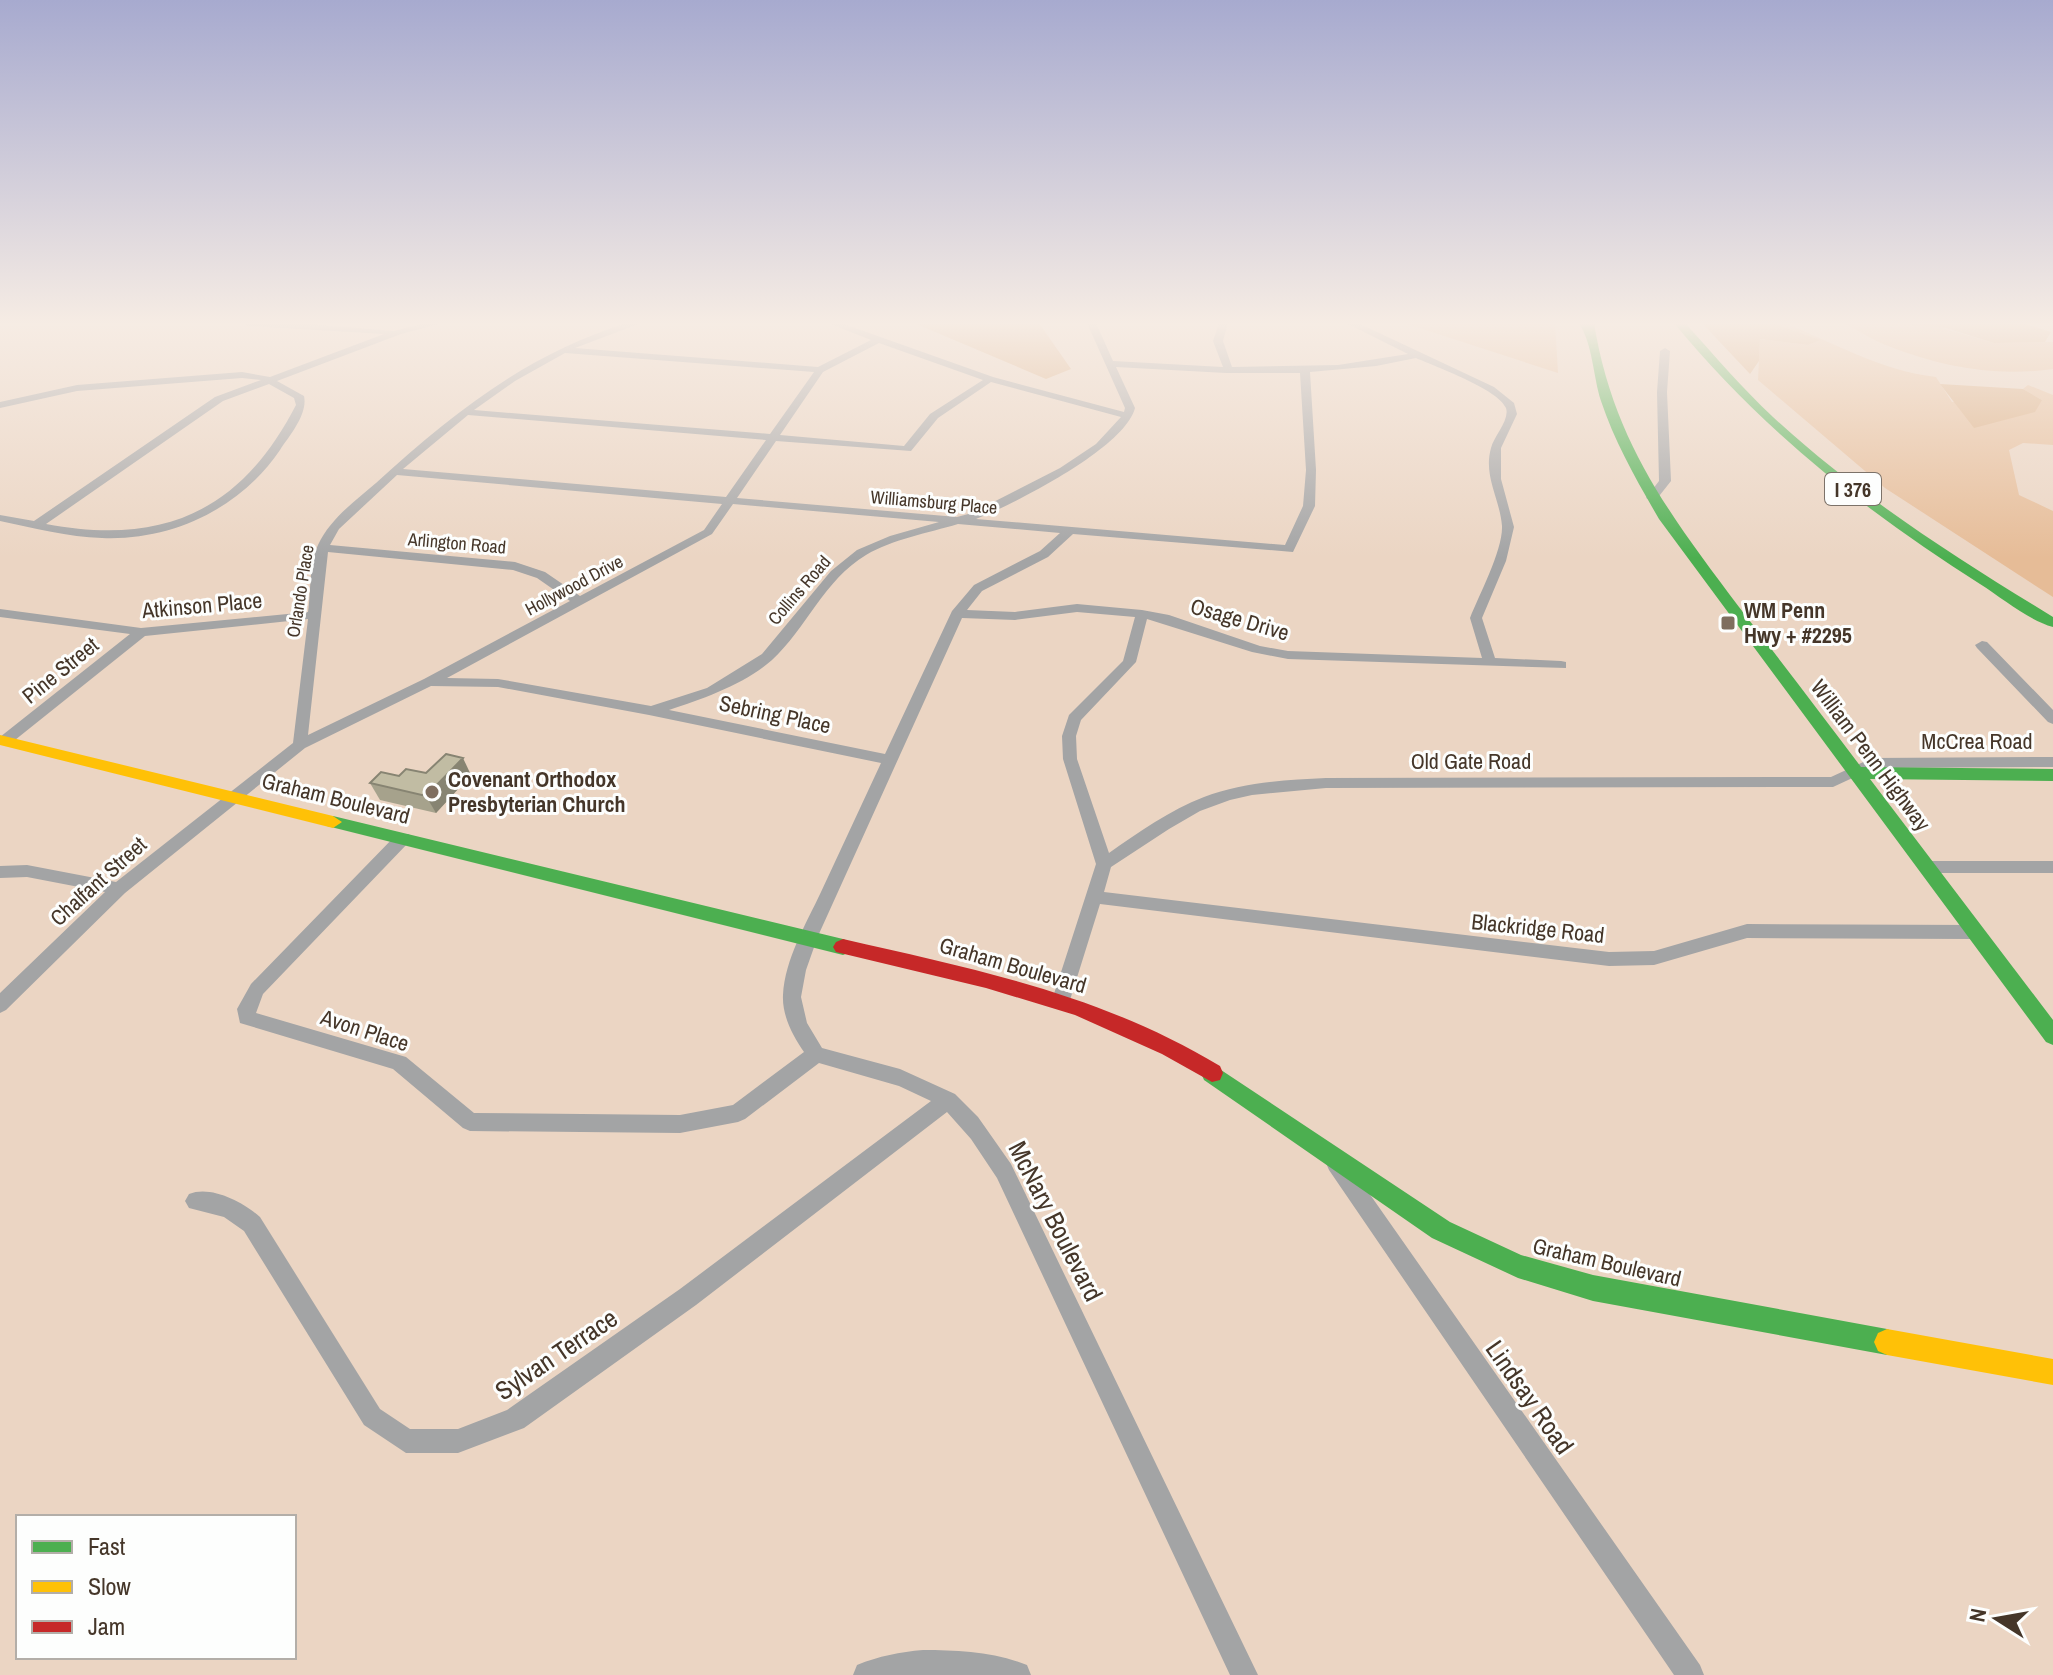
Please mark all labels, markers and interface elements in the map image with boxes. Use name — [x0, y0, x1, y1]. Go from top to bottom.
road number: I 376 — [1825, 473, 1881, 505]
street label: Williamsburg Place — [870, 484, 998, 520]
street label: Arlington Road — [406, 526, 507, 560]
street label: Orlando Place — [280, 543, 320, 639]
street label: Hollywood Drive — [521, 549, 627, 621]
street label: Collins Road — [762, 550, 836, 630]
street label: Atkinson Place — [140, 585, 263, 625]
street label: Osage Drive — [1187, 591, 1293, 647]
place label: WM Penn Hwy + #2295 — [1744, 595, 1852, 650]
marker: WM Penn Hwy + #2295 — [1719, 614, 1737, 632]
street label: Pine Street — [15, 630, 105, 710]
street label: William Penn Highway — [1804, 673, 1938, 837]
street label: Sebring Place — [716, 688, 834, 740]
street label: McCrea Road — [1921, 726, 2033, 756]
street label: Old Gate Road — [1411, 746, 1531, 776]
place label: Covenant Orthodox Presbyterian Church — [448, 764, 625, 819]
street label: Graham Boulevard — [259, 765, 413, 831]
marker: Covenant Orthodox Presbyterian Church — [423, 783, 441, 801]
street label: Chalfant Street — [43, 830, 153, 932]
street label: Blackridge Road — [1470, 906, 1606, 950]
street label: Graham Boulevard — [936, 930, 1090, 1000]
street label: Avon Place — [316, 1001, 413, 1058]
street label: McNary Boulevard — [1001, 1135, 1111, 1307]
street label: Graham Boulevard — [1530, 1230, 1684, 1294]
street label: Sylvan Terrace — [488, 1300, 624, 1408]
street label: Lindsay Road — [1478, 1333, 1582, 1461]
legend — [16, 1515, 296, 1659]
text: Fast — [88, 1530, 126, 1562]
text: Slow — [88, 1570, 131, 1602]
north arrow — [1957, 1579, 2037, 1659]
text: N — [1961, 1606, 1993, 1624]
text: Jam — [88, 1610, 125, 1642]

